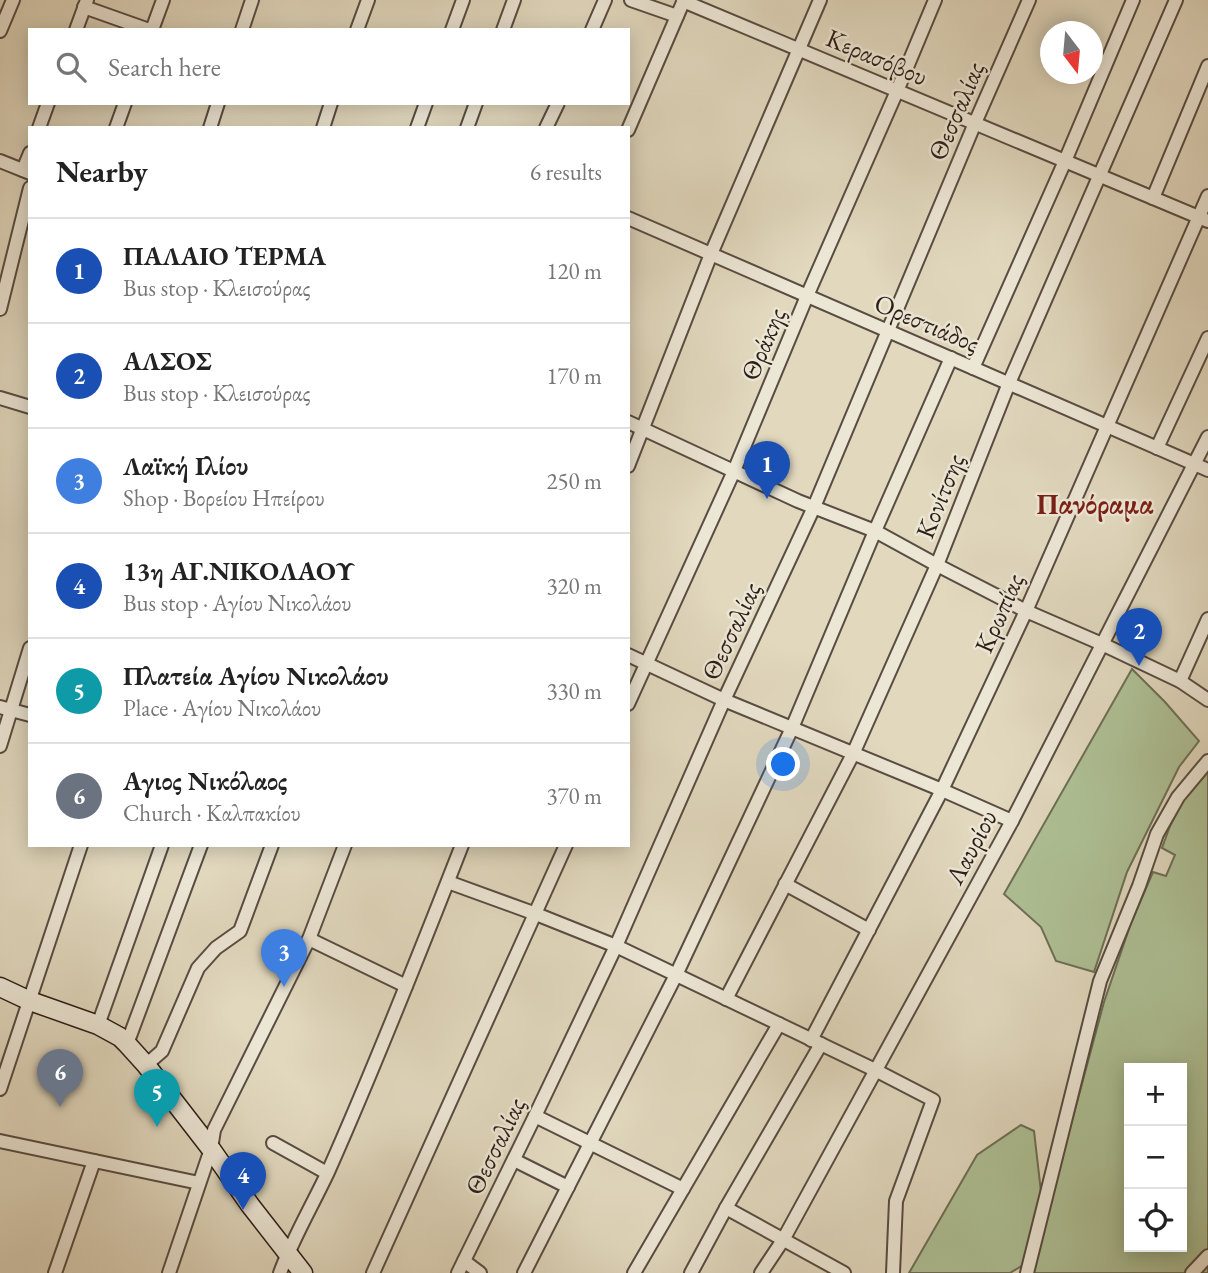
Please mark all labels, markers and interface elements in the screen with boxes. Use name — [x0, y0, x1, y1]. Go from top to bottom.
street label: Κερασόβου — [821, 20, 933, 94]
north arrow — [1040, 21, 1103, 84]
search box — [28, 28, 630, 105]
icon: search — [52, 48, 90, 86]
text: Search here — [108, 50, 221, 84]
street label: Θεσσαλίας — [920, 56, 992, 166]
text: Nearby — [56, 152, 148, 191]
text: 6 results — [530, 157, 602, 187]
text: ΠΑΛΑΙΟ ΤΕΡΜΑ — [123, 239, 326, 273]
text: 1 — [73, 256, 85, 286]
text: 120 m — [546, 256, 602, 286]
text: Bus stop · Κλεισούρας — [123, 273, 310, 303]
street label: Ορεστιάδος — [869, 286, 985, 360]
street label: Θράκης — [732, 302, 794, 386]
text: ΑΛΣΟΣ — [123, 344, 212, 378]
text: 2 — [73, 361, 85, 391]
text: 170 m — [546, 361, 602, 391]
text: Bus stop · Κλεισούρας — [123, 378, 310, 408]
pin: 1 — [744, 441, 790, 499]
street label: Κονίτσης — [908, 448, 972, 544]
text: Λαϊκή Ιλίου — [123, 449, 248, 483]
text: 3 — [73, 466, 85, 496]
text: 250 m — [546, 466, 602, 496]
text: Shop · Βορείου Ηπείρου — [123, 483, 325, 513]
district label: Πανόραμα — [1036, 486, 1154, 522]
text: 13η ΑΓ.ΝΙΚΟΛΑΟΥ — [123, 554, 355, 588]
street label: Κρωπίας — [966, 568, 1032, 658]
text: 4 — [73, 571, 85, 601]
text: 320 m — [546, 571, 602, 601]
street label: Θεσσαλίας — [694, 576, 768, 686]
text: Bus stop · Αγίου Νικολάου — [123, 588, 352, 618]
pin: 2 — [1116, 608, 1162, 666]
text: Πλατεία Αγίου Νικολάου — [123, 659, 389, 693]
text: 5 — [73, 676, 85, 706]
text: 330 m — [546, 676, 602, 706]
text: Place · Αγίου Νικολάου — [123, 693, 321, 723]
your location — [766, 747, 800, 781]
text: Αγιος Νικόλαος — [123, 764, 287, 798]
text: 6 — [73, 781, 85, 811]
text: 370 m — [546, 781, 602, 811]
text: Church · Καλπακίου — [123, 798, 301, 828]
street label: Λαυρίου — [937, 804, 1005, 891]
pin: 3 — [261, 929, 307, 987]
pin: 6 — [37, 1049, 83, 1107]
map controls — [1124, 1063, 1187, 1252]
button: + — [1124, 1063, 1187, 1126]
pin: 5 — [134, 1069, 180, 1127]
street label: Θεσσαλίας — [457, 1092, 533, 1200]
button: − — [1124, 1126, 1187, 1189]
pin: 4 — [220, 1152, 266, 1210]
button: locate — [1124, 1189, 1187, 1252]

